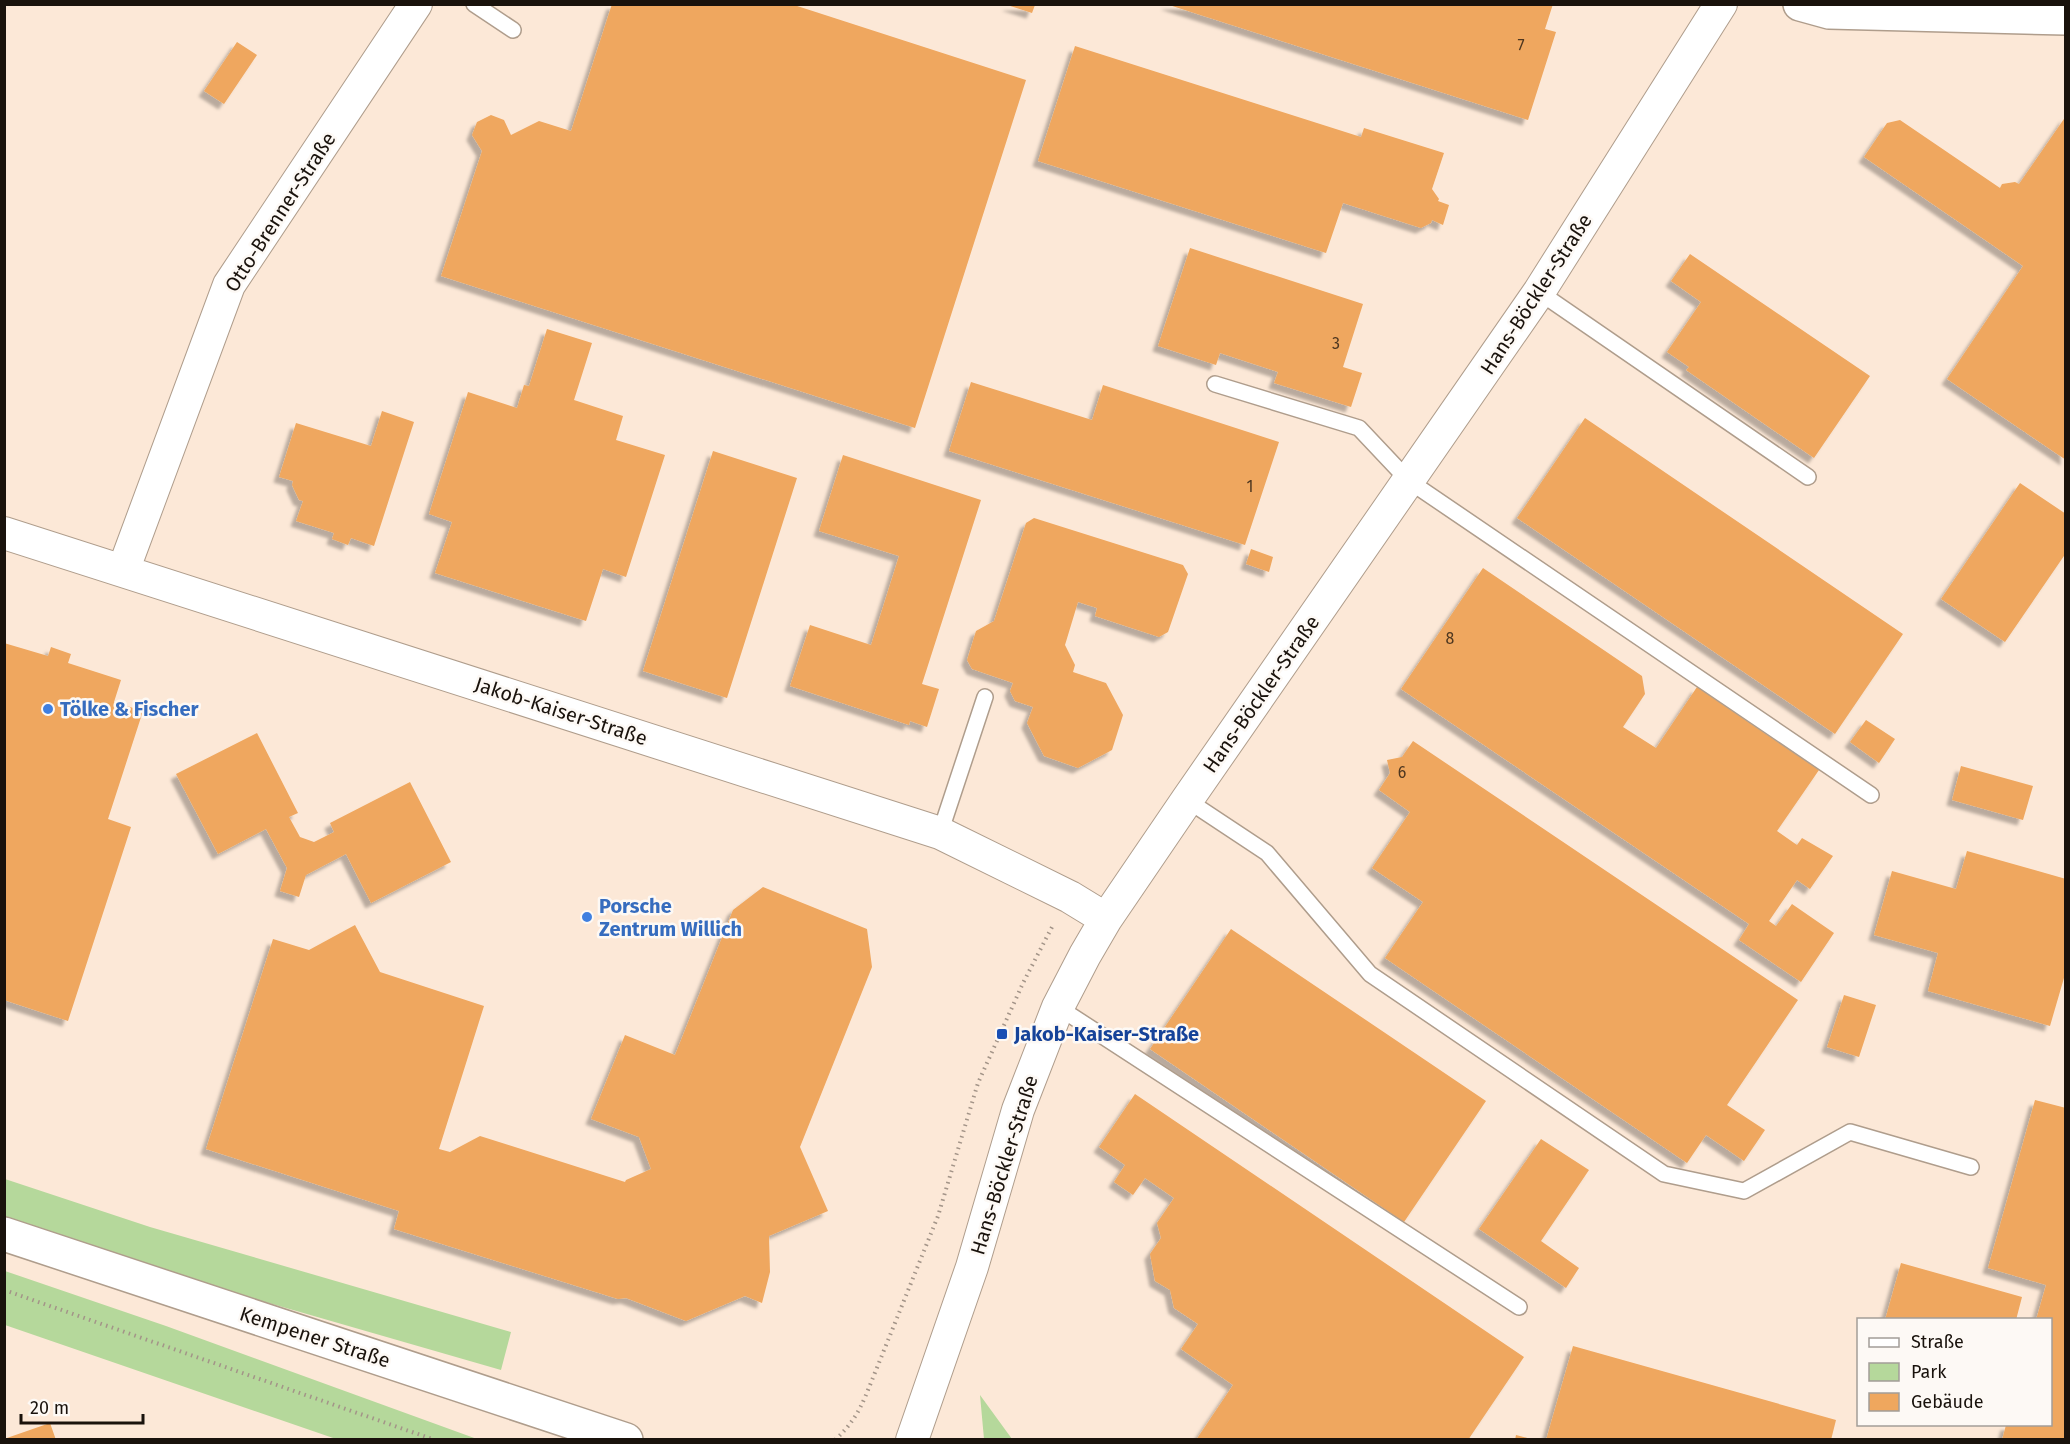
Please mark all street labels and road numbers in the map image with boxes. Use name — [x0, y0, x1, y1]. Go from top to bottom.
street label: Otto-Brenner-Straße — [219, 128, 341, 296]
street label: Hans-Böckler-Straße — [1475, 209, 1597, 379]
street label: Hans-Böckler-Straße — [1198, 611, 1324, 777]
street label: Jakob-Kaiser-Straße — [472, 672, 650, 750]
street label: Hans-Böckler-Straße — [965, 1072, 1043, 1258]
street label: Kempener Straße — [237, 1301, 393, 1373]

